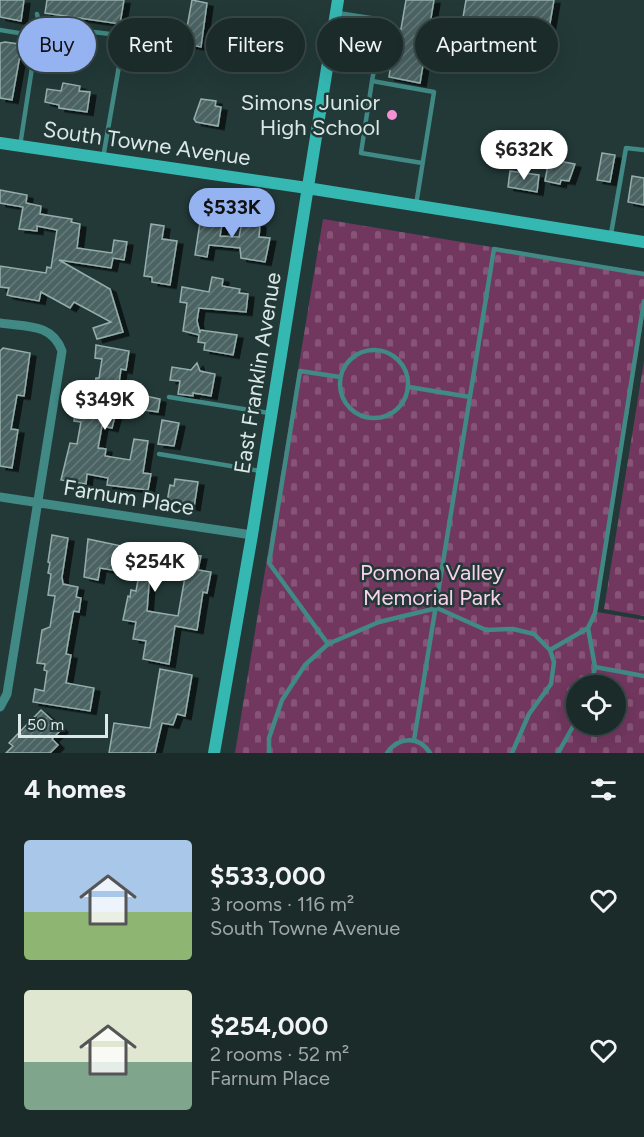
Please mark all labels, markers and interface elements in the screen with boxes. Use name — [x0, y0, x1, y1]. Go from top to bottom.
chip: Buy — [18, 18, 96, 72]
chip: Rent — [108, 18, 194, 72]
chip: Filters — [206, 18, 305, 72]
chip: New — [317, 18, 403, 72]
chip: Apartment — [415, 18, 558, 72]
place label: Simons Junior High School — [241, 89, 381, 141]
marker: Simons Junior High School — [385, 108, 399, 122]
street label: South Towne Avenue — [41, 116, 252, 171]
pin: $632K — [482, 130, 566, 181]
text: $632K — [495, 137, 553, 161]
pin: $533K — [190, 188, 274, 239]
text: $533K — [203, 195, 261, 219]
street label: East Franklin Avenue — [228, 270, 287, 476]
pin: $349K — [63, 380, 147, 431]
text: $349K — [75, 387, 135, 411]
street label: Farnum Place — [62, 474, 196, 521]
pin: $254K — [113, 542, 197, 593]
text: $254K — [125, 549, 185, 573]
park label: Pomona Valley Memorial Park — [360, 559, 505, 611]
map controls — [566, 675, 626, 735]
button: locate — [566, 675, 626, 735]
scale bar — [18, 711, 108, 738]
text: 50 m — [27, 715, 64, 734]
text: 4 homes — [24, 773, 126, 805]
icon: filters — [587, 773, 620, 806]
text: $533,000 — [210, 860, 326, 892]
icon: home — [72, 864, 144, 936]
icon: heart — [587, 884, 620, 917]
text: 3 rooms · 116 m² — [210, 892, 354, 916]
text: South Towne Avenue — [210, 916, 400, 940]
text: $254,000 — [210, 1010, 328, 1042]
icon: home — [72, 1014, 144, 1086]
icon: heart — [587, 1034, 620, 1067]
text: 2 rooms · 52 m² — [210, 1042, 349, 1066]
text: Farnum Place — [210, 1066, 330, 1090]

